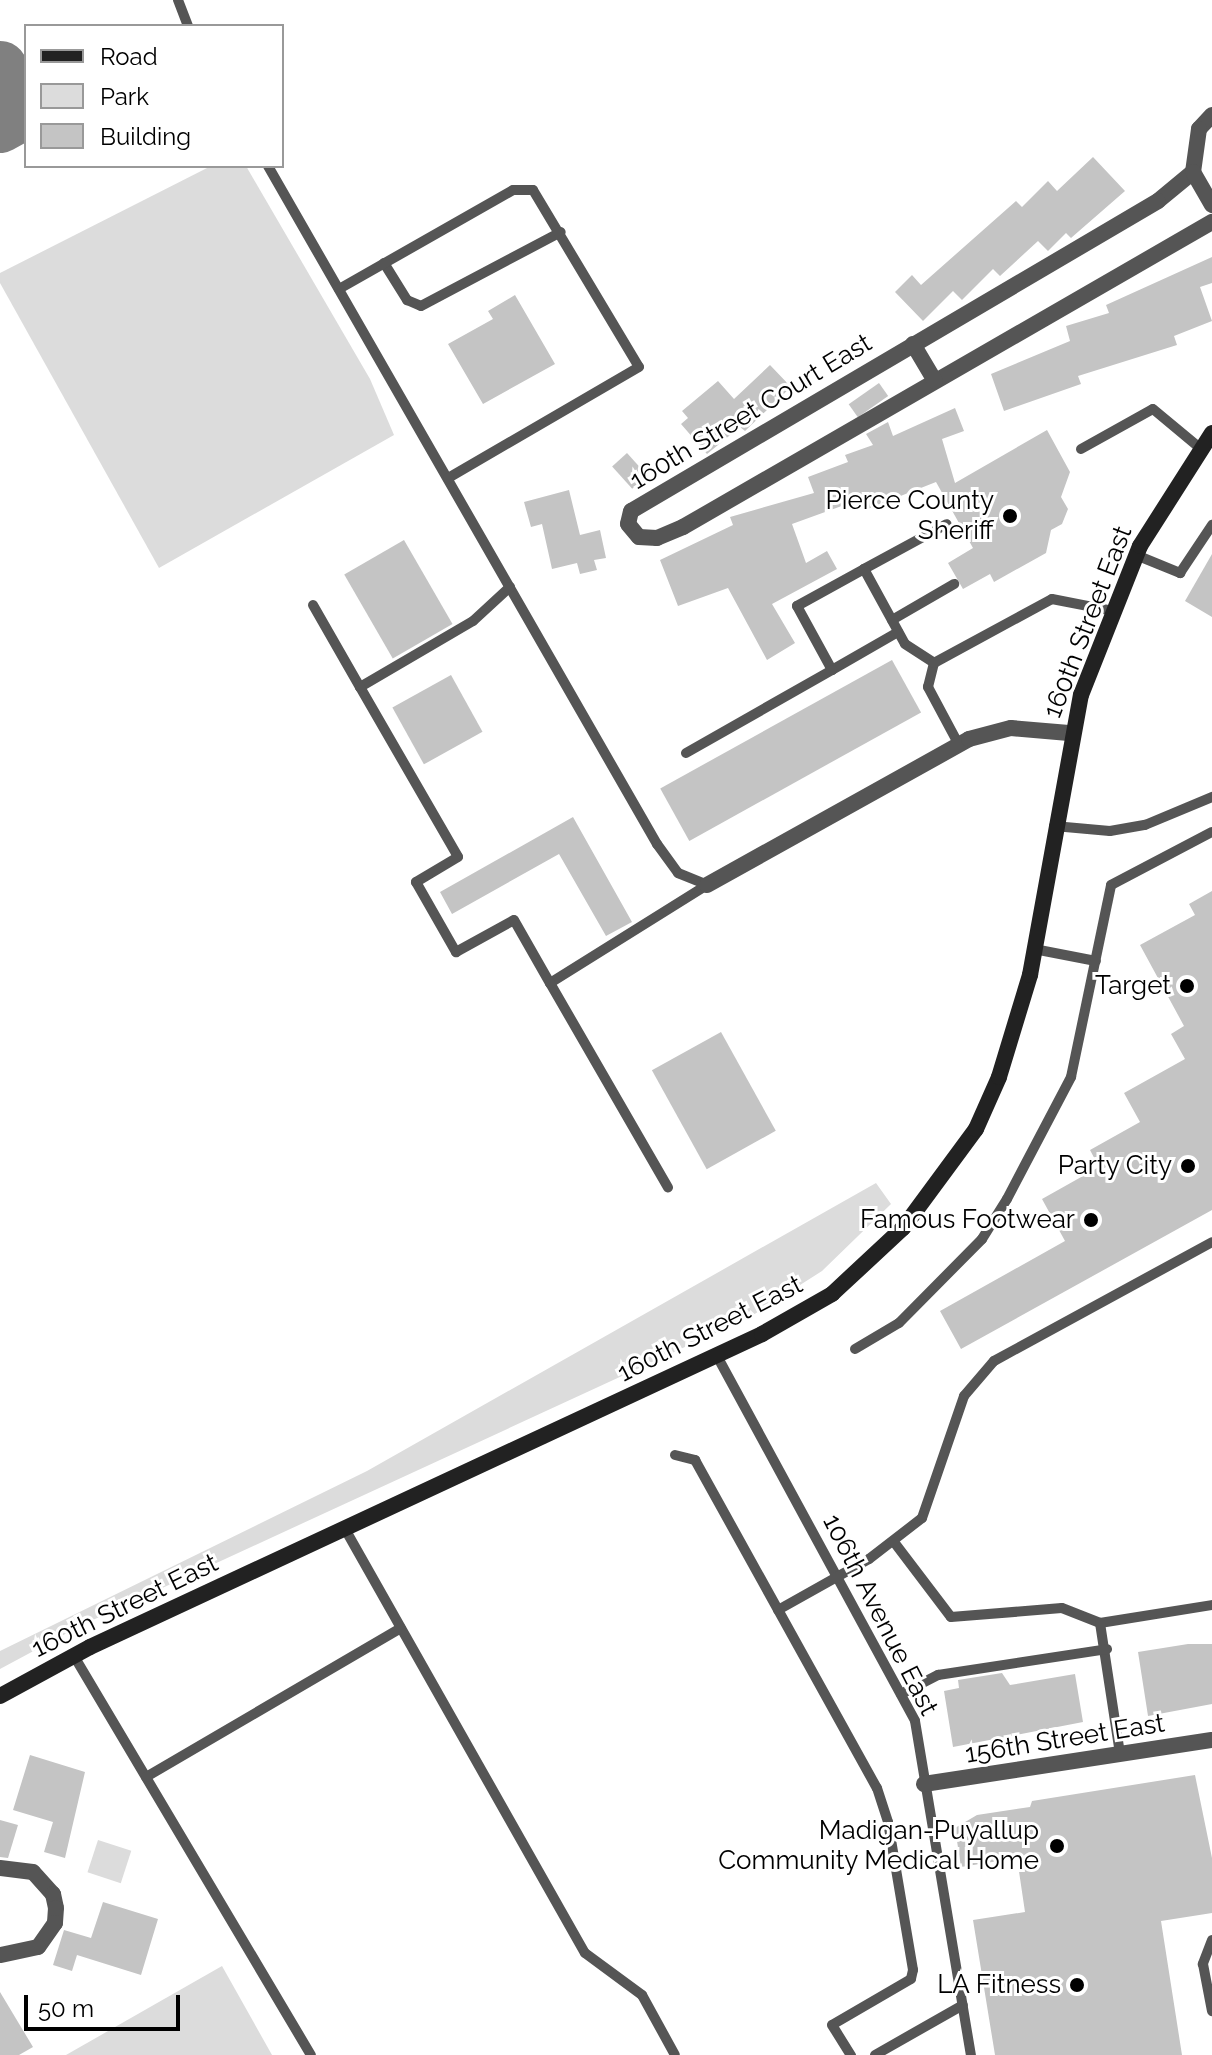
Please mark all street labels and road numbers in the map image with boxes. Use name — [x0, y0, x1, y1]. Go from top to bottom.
street label: 160th Street Court East — [625, 327, 877, 497]
street label: 160th Street East — [1037, 522, 1139, 722]
street label: 160th Street East — [612, 1269, 808, 1389]
street label: 106th Avenue East — [816, 1509, 944, 1721]
street label: 160th Street East — [27, 1547, 223, 1665]
street label: 156th Street East — [963, 1708, 1167, 1770]

